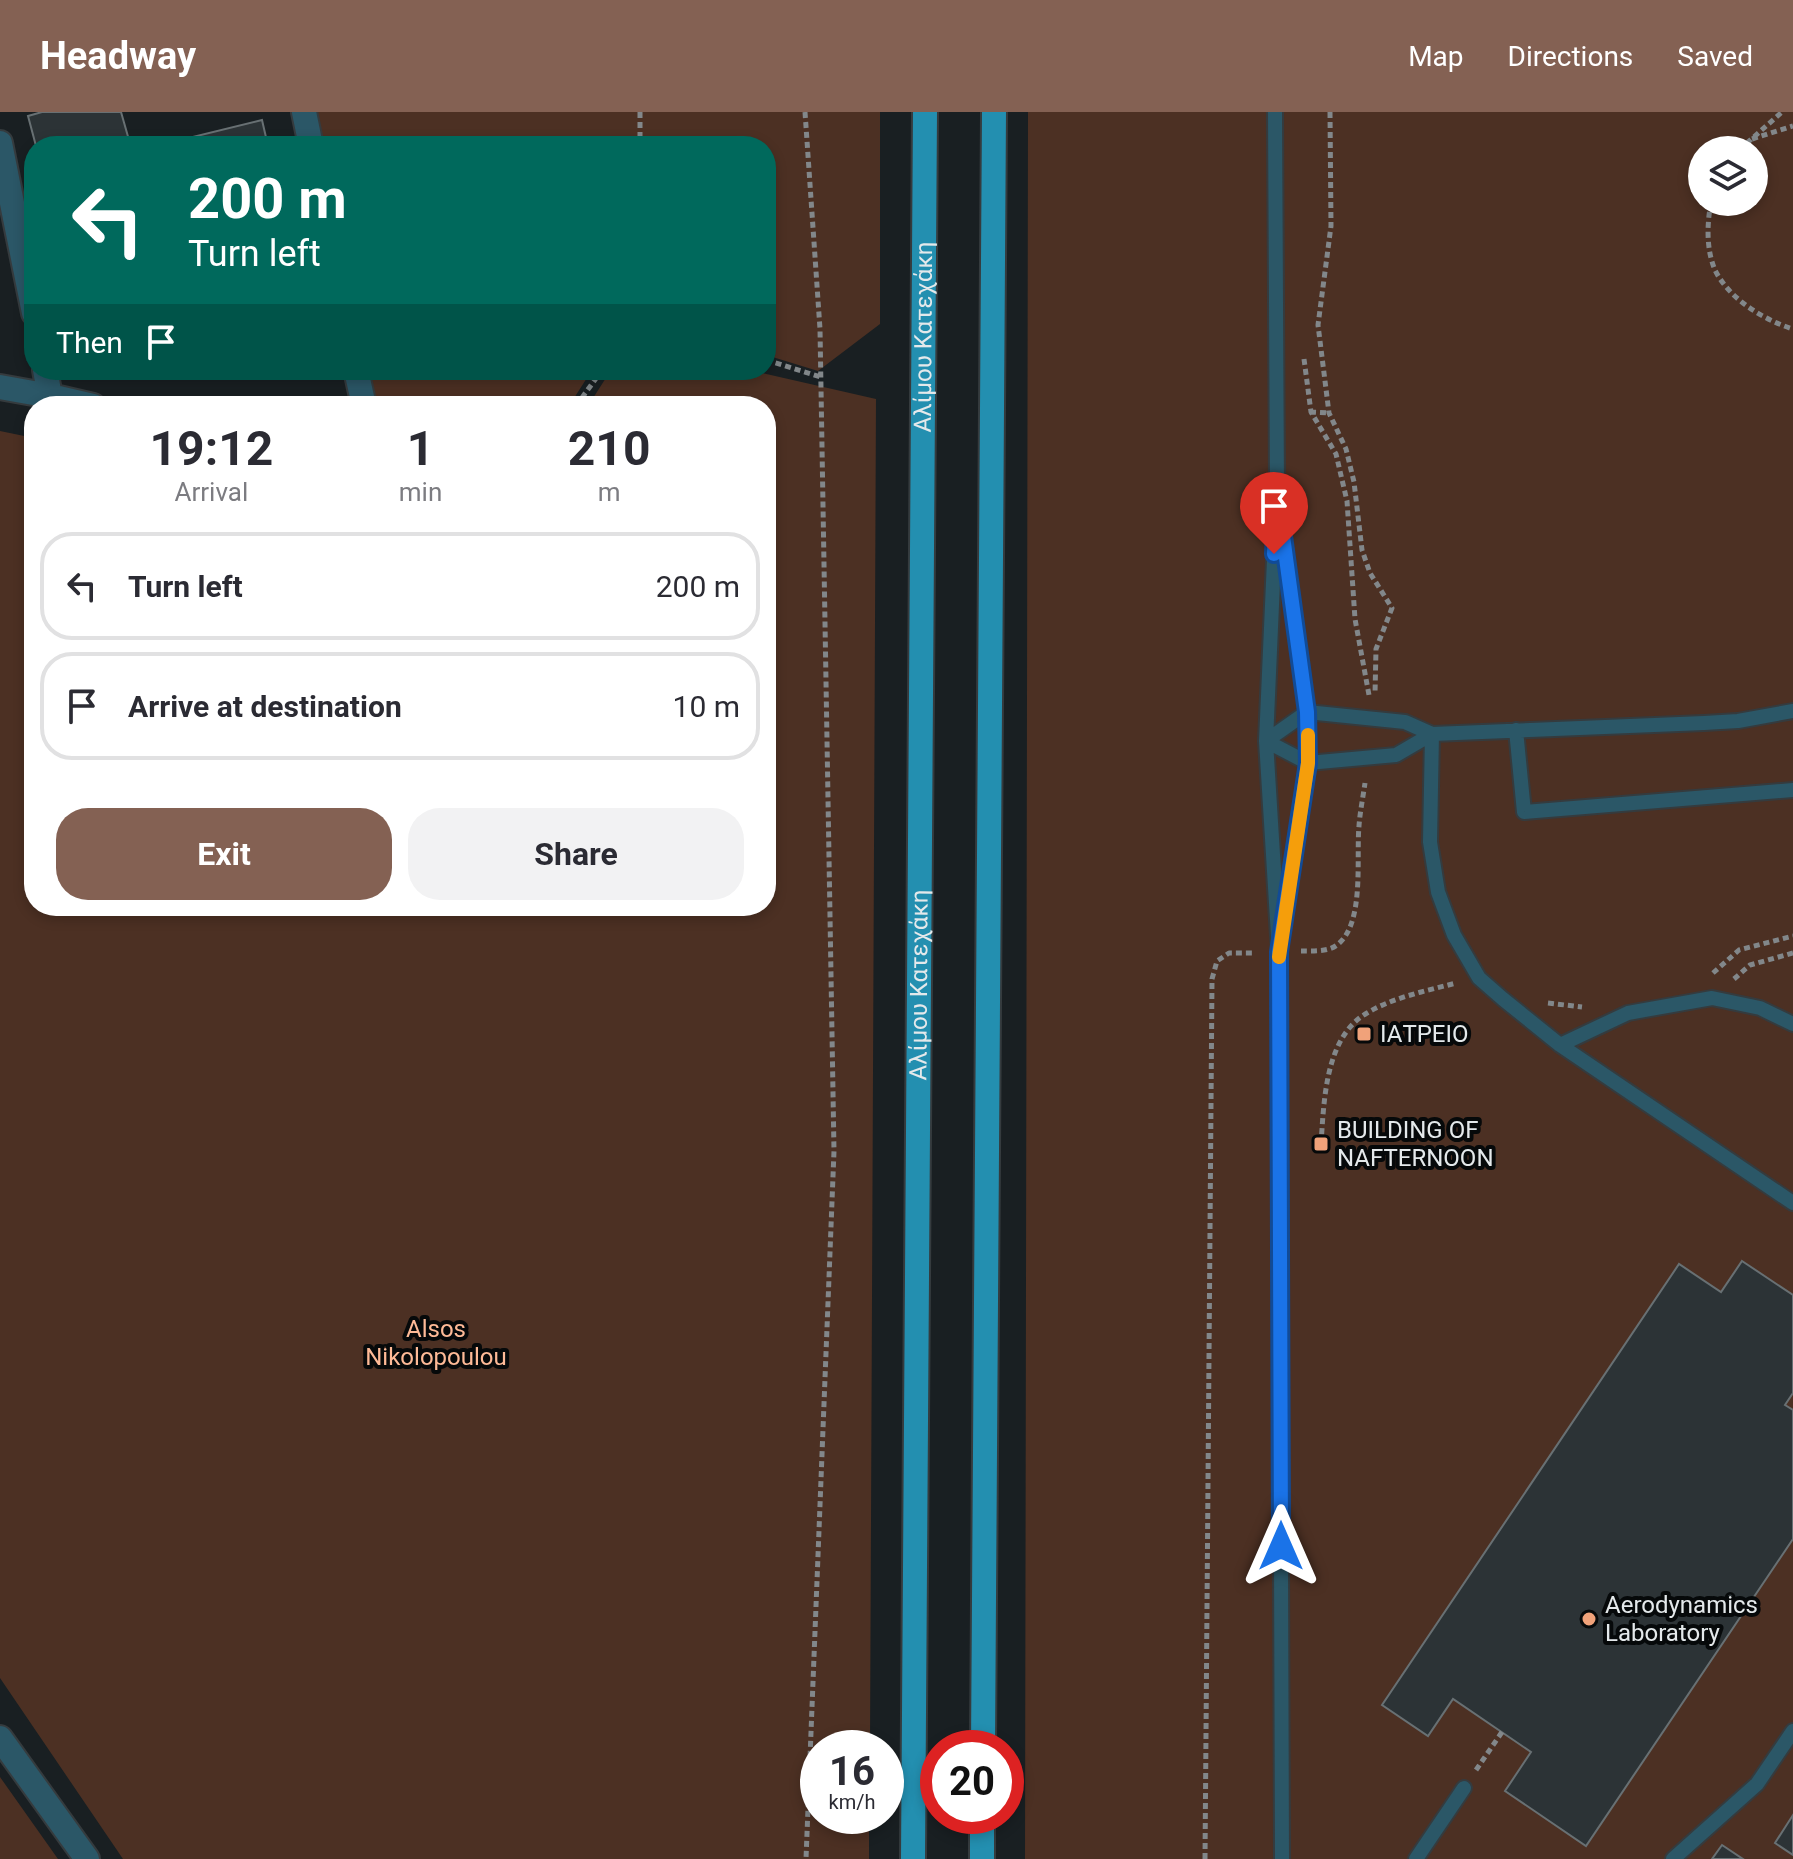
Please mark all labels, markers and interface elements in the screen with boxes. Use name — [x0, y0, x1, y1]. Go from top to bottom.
text: Headway — [40, 34, 196, 78]
text: Map — [1408, 40, 1464, 73]
text: Directions — [1508, 40, 1633, 73]
text: Saved — [1677, 40, 1753, 73]
map controls — [1688, 136, 1768, 216]
button: layers — [1688, 136, 1768, 216]
text: 200 m — [188, 166, 347, 232]
icon: left — [56, 168, 160, 272]
text: Turn left — [188, 233, 321, 275]
street label: Αλίμου Κατεχάκη — [909, 241, 938, 433]
icon: arrive — [139, 320, 183, 364]
text: Then — [56, 325, 123, 360]
text: 19:12 — [150, 420, 273, 477]
text: 1 — [407, 420, 434, 477]
text: 210 — [568, 420, 650, 477]
pin — [1240, 472, 1308, 554]
text: Arrival — [175, 477, 248, 507]
text: min — [399, 477, 442, 507]
text: m — [598, 477, 621, 507]
icon: arrive — [1252, 484, 1296, 528]
icon: left — [60, 564, 104, 608]
text: Turn left — [128, 569, 243, 604]
text: 200 m — [656, 569, 740, 604]
icon: arrive — [60, 684, 104, 728]
text: Arrive at destination — [128, 689, 402, 724]
text: 10 m — [673, 689, 740, 724]
button: Exit — [56, 808, 392, 900]
button: Share — [408, 808, 744, 900]
street label: Αλίμου Κατεχάκη — [904, 889, 934, 1081]
place label: ΙΑΤΡΕΙΟ — [1380, 1020, 1469, 1048]
marker: ΙΑΤΡΕΙΟ — [1355, 1025, 1373, 1043]
place label: BUILDING OF NAFTERNOON — [1337, 1116, 1494, 1172]
marker: BUILDING OF NAFTERNOON — [1312, 1135, 1330, 1153]
park label: Alsos Nikolopoulou — [365, 1315, 507, 1371]
position arrow — [1239, 1504, 1323, 1588]
place label: Aerodynamics Laboratory — [1605, 1591, 1758, 1647]
marker: Aerodynamics Laboratory — [1580, 1610, 1598, 1628]
speed limit sign: 20 — [920, 1730, 1024, 1834]
text: 16 — [829, 1748, 875, 1795]
text: km/h — [829, 1790, 875, 1814]

